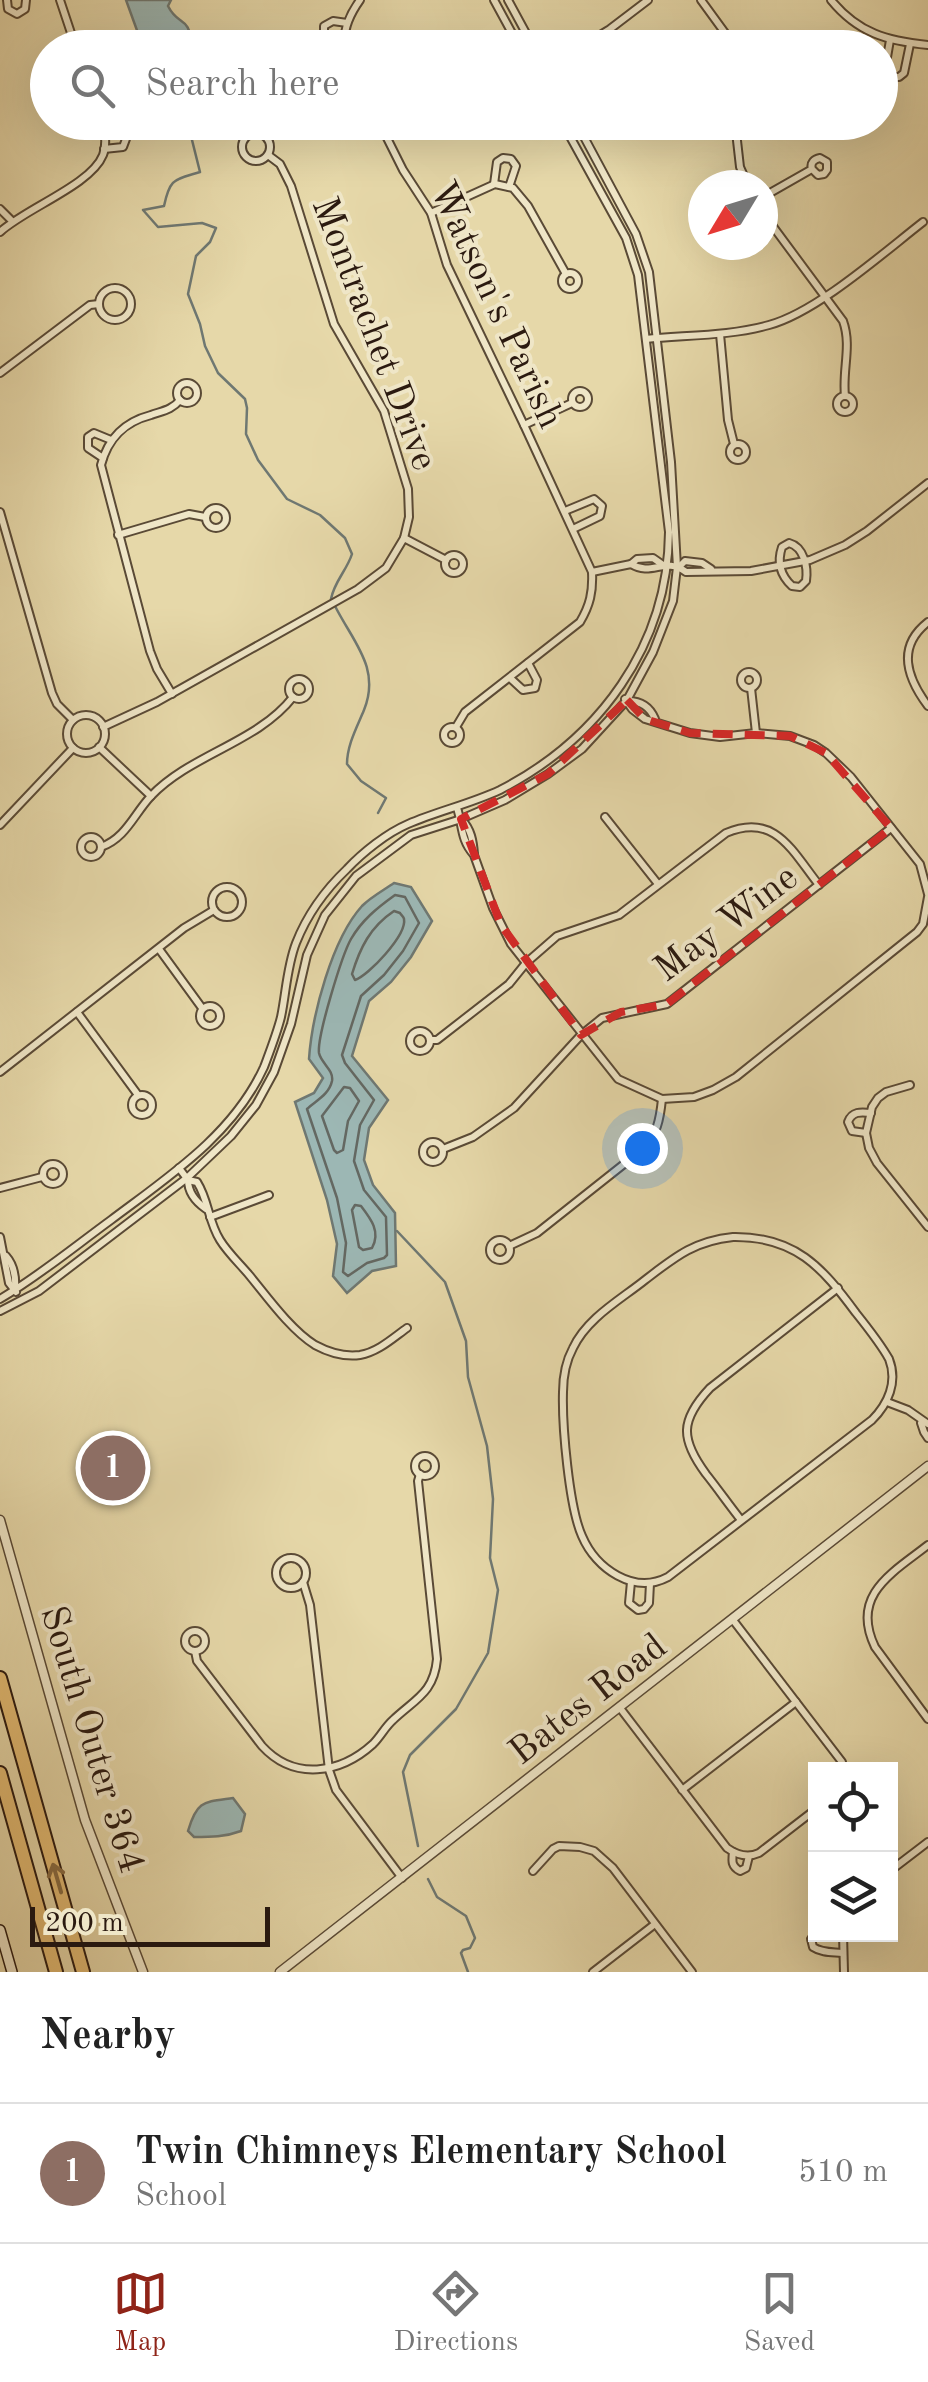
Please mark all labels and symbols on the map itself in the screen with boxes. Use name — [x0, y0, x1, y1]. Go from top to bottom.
north arrow — [688, 170, 778, 260]
street label: Watson's Parish — [421, 176, 569, 435]
street label: Montrachet Drive — [304, 192, 443, 476]
street label: May Wine — [648, 859, 805, 990]
your location — [617, 1123, 668, 1174]
pin: 1 — [80, 1430, 146, 1506]
street label: South Outer 364 — [32, 1602, 150, 1878]
street label: Bates Road — [503, 1628, 674, 1773]
one-way arrow — [46, 1863, 65, 1894]
scale bar — [30, 1902, 270, 1946]

